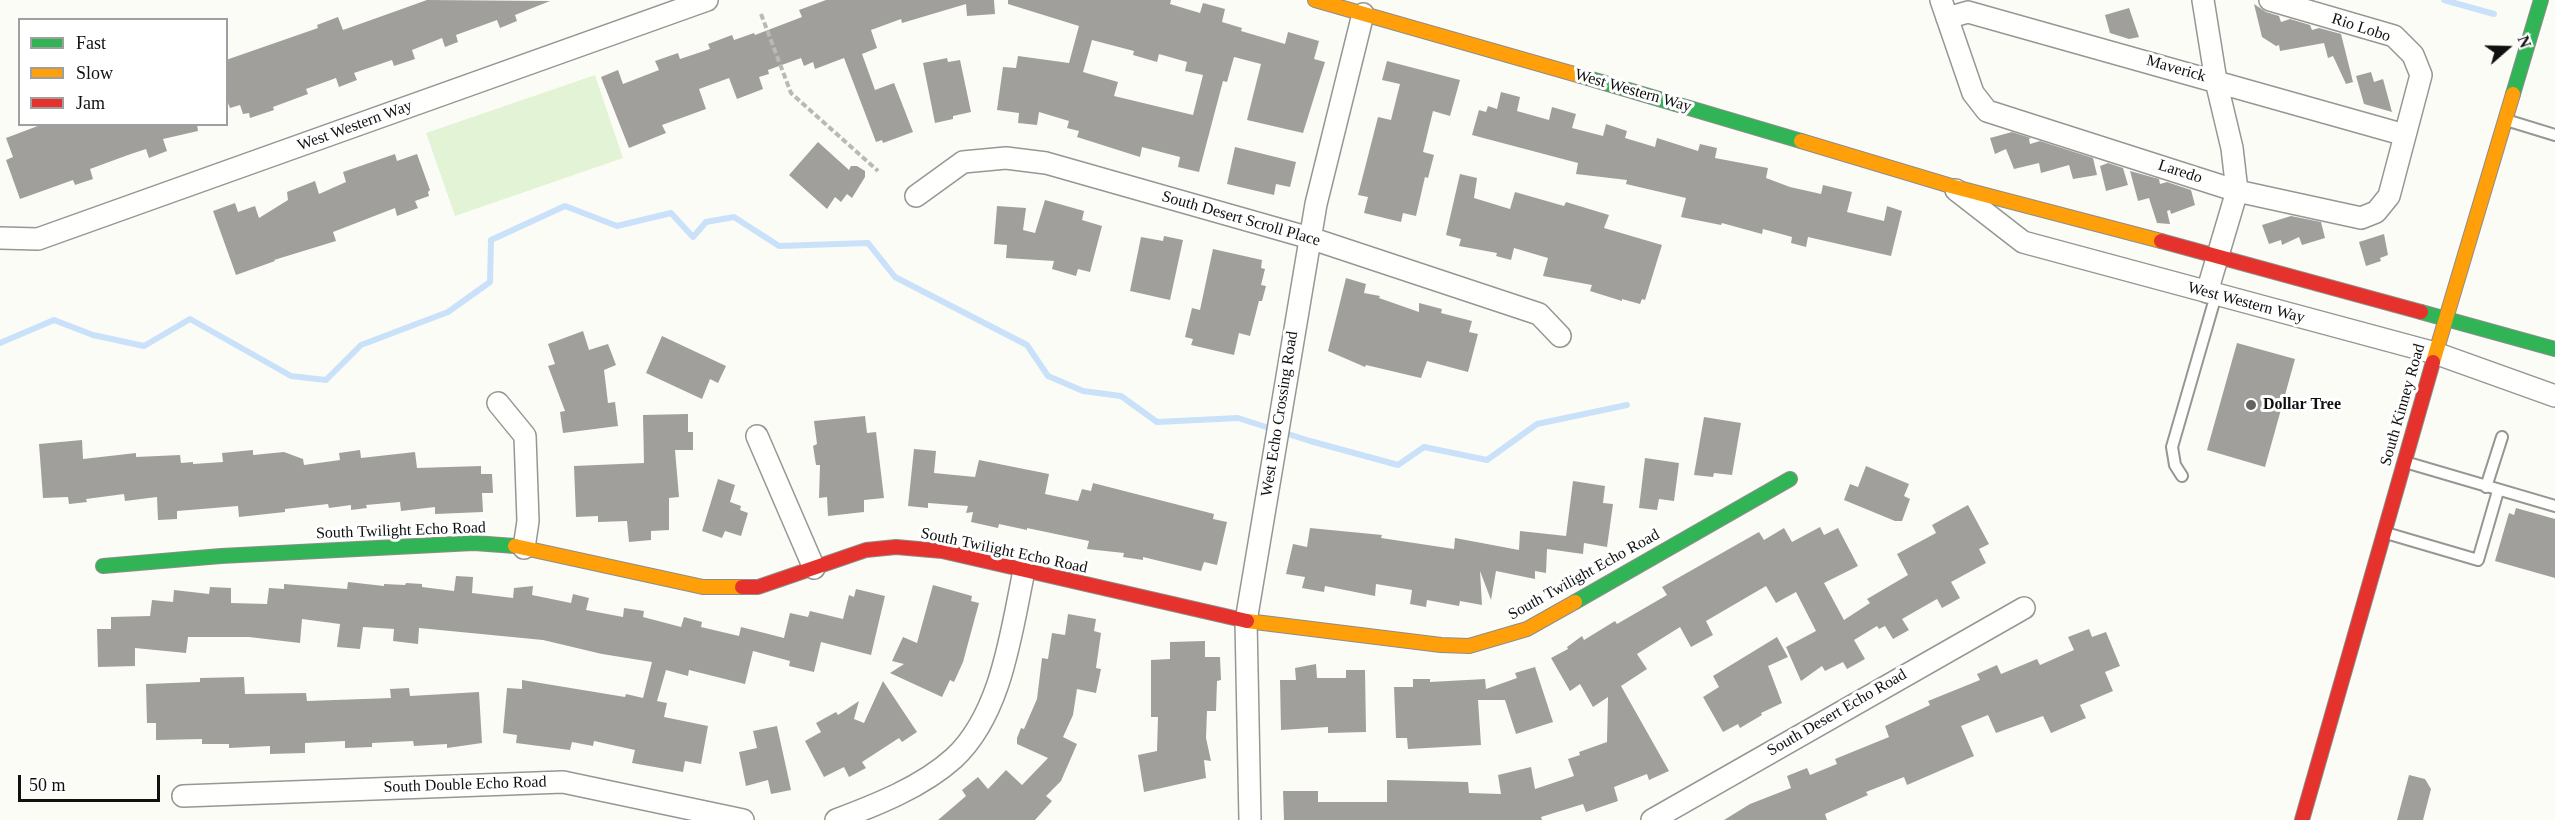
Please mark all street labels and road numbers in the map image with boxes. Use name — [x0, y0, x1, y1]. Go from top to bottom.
street label: Rio Lobo — [2329, 9, 2393, 47]
street label: Maverick — [2144, 51, 2208, 87]
street label: West Western Way — [1572, 65, 1694, 117]
street label: West Western Way — [295, 96, 415, 156]
street label: Laredo — [2155, 156, 2205, 188]
street label: South Desert Scroll Place — [1160, 187, 1322, 251]
street label: West Western Way — [2185, 278, 2307, 328]
street label: West Echo Crossing Road — [1257, 330, 1303, 498]
street label: South Kinney Road — [2376, 342, 2430, 468]
street label: South Twilight Echo Road — [316, 518, 486, 544]
street label: South Twilight Echo Road — [919, 524, 1089, 578]
street label: South Twilight Echo Road — [1505, 525, 1663, 625]
street label: South Desert Echo Road — [1764, 665, 1910, 761]
street label: South Double Echo Road — [383, 773, 547, 797]

